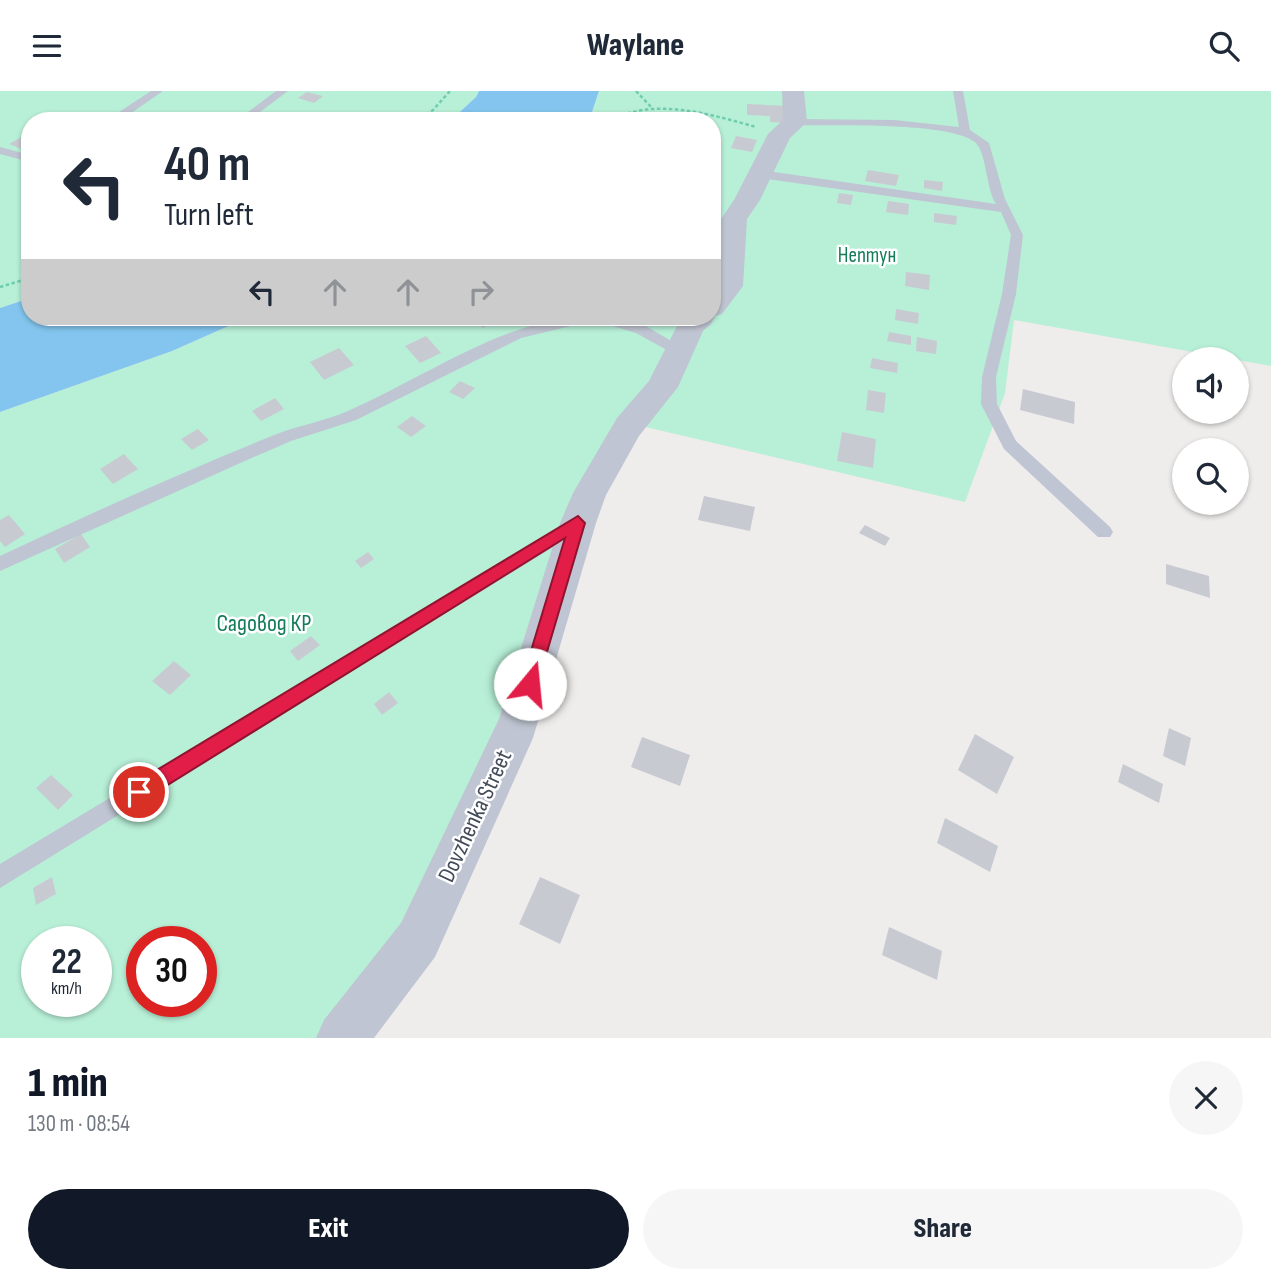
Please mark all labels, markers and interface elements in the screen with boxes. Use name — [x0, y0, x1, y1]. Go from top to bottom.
text: Waylane — [587, 26, 684, 65]
icon: menu — [28, 27, 66, 65]
icon: search — [1205, 27, 1243, 65]
text: 40 m — [164, 136, 250, 195]
icon: left — [49, 140, 140, 231]
text: Turn left — [164, 196, 254, 235]
park label: Нептун — [838, 243, 896, 268]
icon: left — [243, 273, 281, 311]
icon: ahead — [316, 273, 354, 311]
icon: ahead — [389, 273, 427, 311]
icon: right — [462, 273, 500, 311]
map controls — [1172, 347, 1249, 515]
button: sound — [1172, 347, 1249, 424]
button: search — [1172, 438, 1249, 515]
park label: Садовод КР — [217, 609, 311, 638]
position arrow — [493, 647, 567, 721]
street label: Dovzhenka Street — [432, 745, 518, 887]
pin — [109, 762, 169, 822]
icon: arrive — [120, 773, 158, 811]
speed limit sign: 30 — [126, 926, 217, 1017]
text: 22 — [51, 941, 82, 984]
text: km/h — [51, 978, 82, 999]
text: 1 min — [28, 1058, 108, 1109]
button: close — [1169, 1061, 1243, 1135]
text: 130 m · 08:54 — [28, 1110, 130, 1138]
button: Exit — [28, 1189, 629, 1269]
button: Share — [643, 1189, 1243, 1269]

